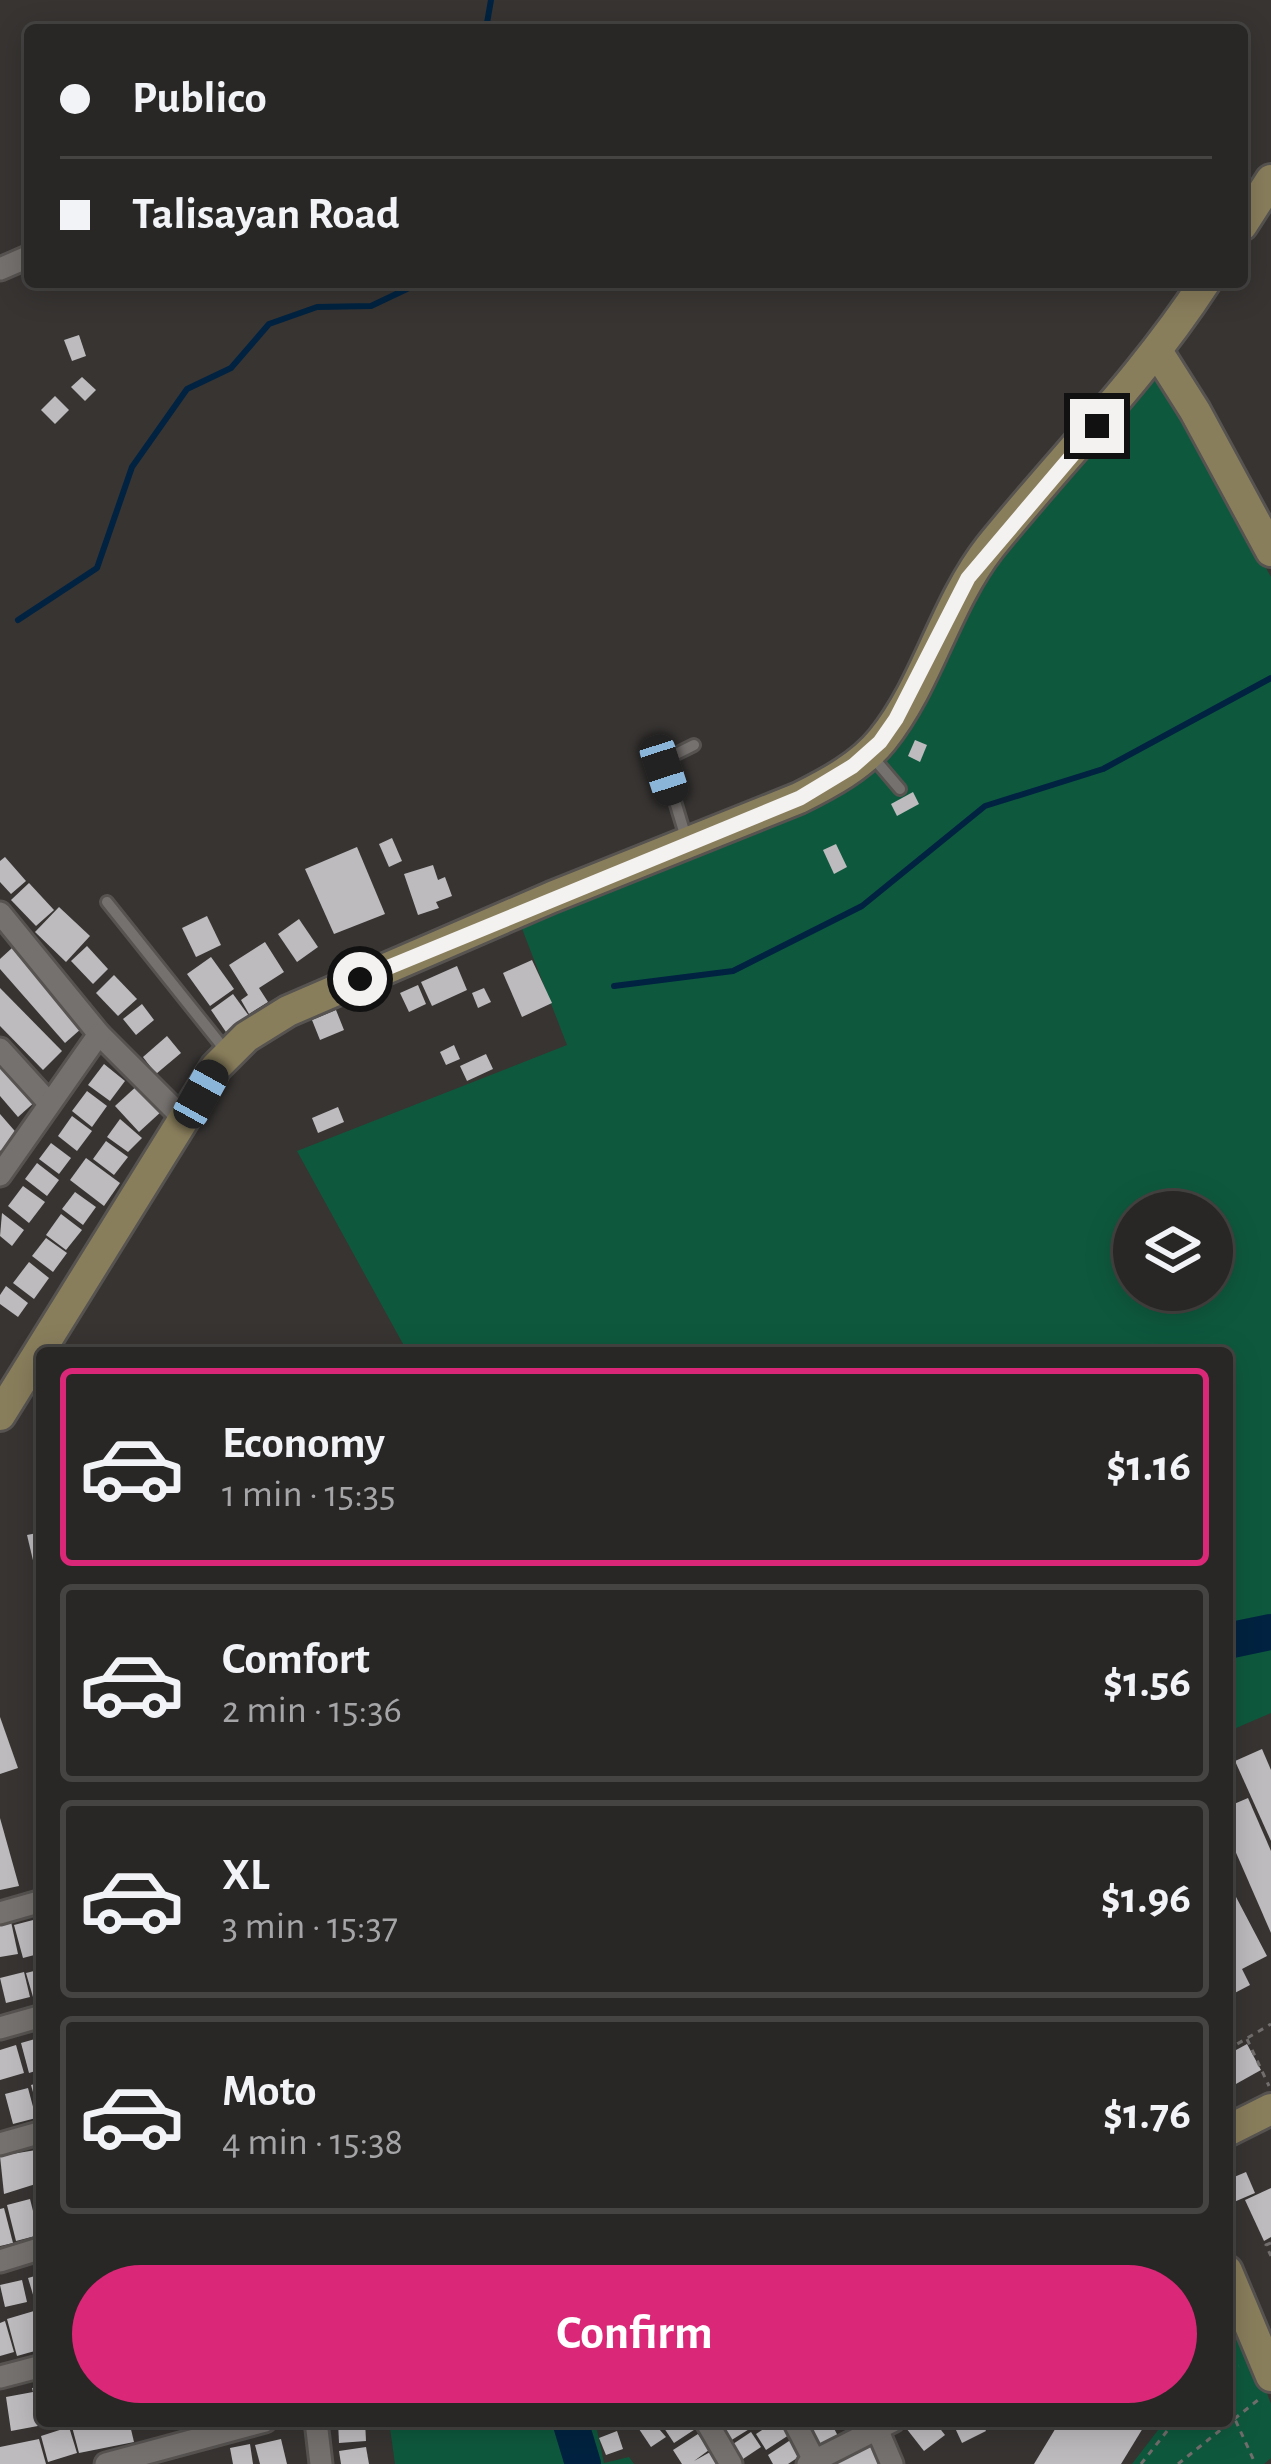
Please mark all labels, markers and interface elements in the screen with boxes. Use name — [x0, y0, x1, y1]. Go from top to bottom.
text: Publico — [132, 76, 267, 121]
text: Talisayan Road — [132, 192, 400, 237]
route end — [1070, 399, 1124, 453]
car — [636, 730, 692, 810]
route start — [333, 952, 387, 1006]
car — [168, 1054, 234, 1134]
map controls — [1113, 1191, 1233, 1311]
button: layers — [1113, 1191, 1233, 1311]
icon: car — [78, 1413, 186, 1521]
text: Economy — [222, 1421, 385, 1466]
text: $1.16 — [1106, 1444, 1191, 1489]
text: 1 min · 15:35 — [222, 1475, 395, 1514]
icon: car — [78, 1629, 186, 1737]
text: Comfort — [222, 1637, 370, 1682]
text: $1.56 — [1103, 1660, 1191, 1705]
text: 2 min · 15:36 — [222, 1691, 402, 1730]
icon: car — [78, 1845, 186, 1953]
text: XL — [222, 1853, 270, 1898]
text: $1.96 — [1101, 1876, 1191, 1921]
text: 3 min · 15:37 — [222, 1907, 398, 1946]
icon: car — [78, 2061, 186, 2169]
text: Moto — [222, 2069, 317, 2114]
text: $1.76 — [1103, 2092, 1191, 2137]
text: 4 min · 15:38 — [222, 2123, 403, 2162]
button: Confirm — [72, 2265, 1197, 2403]

